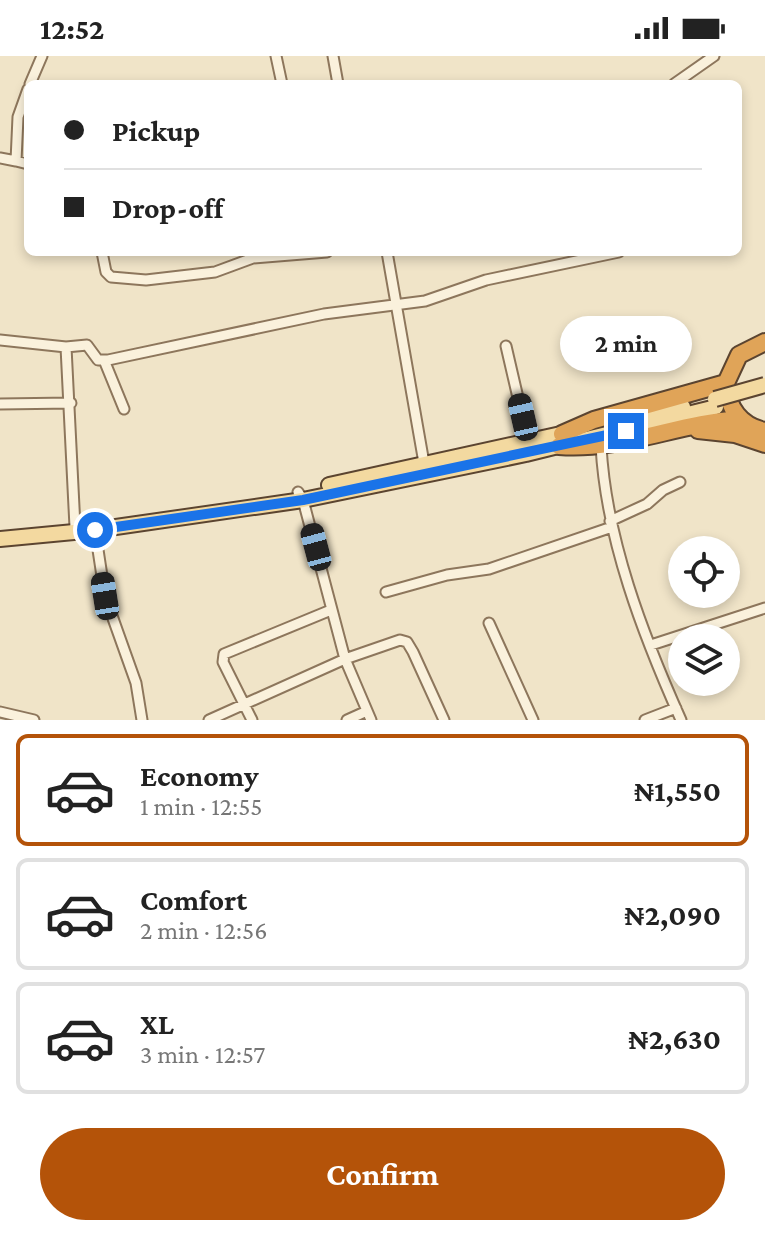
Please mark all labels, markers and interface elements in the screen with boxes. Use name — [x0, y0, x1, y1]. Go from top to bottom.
text: 12:52 — [40, 12, 104, 45]
text: Pickup — [112, 114, 200, 147]
text: Drop-off — [112, 191, 223, 224]
callout: 2 min — [560, 315, 692, 371]
text: 2 min — [595, 329, 657, 358]
car — [506, 391, 540, 443]
route end — [608, 413, 644, 449]
route start — [77, 512, 113, 548]
car — [298, 521, 334, 573]
map controls — [668, 536, 740, 696]
button: locate — [668, 536, 740, 608]
car — [89, 570, 121, 622]
button: layers — [668, 624, 740, 696]
icon: car — [44, 754, 116, 826]
text: Economy — [140, 759, 259, 792]
text: ₦1,550 — [634, 774, 721, 807]
text: 1 min · 12:55 — [140, 792, 262, 821]
icon: car — [44, 878, 116, 950]
text: Comfort — [140, 883, 247, 916]
text: ₦2,090 — [624, 898, 721, 931]
text: 2 min · 12:56 — [140, 916, 267, 945]
icon: car — [44, 1002, 116, 1074]
text: XL — [140, 1007, 174, 1040]
text: ₦2,630 — [628, 1022, 721, 1055]
text: 3 min · 12:57 — [140, 1040, 265, 1069]
button: Confirm — [40, 1128, 725, 1220]

